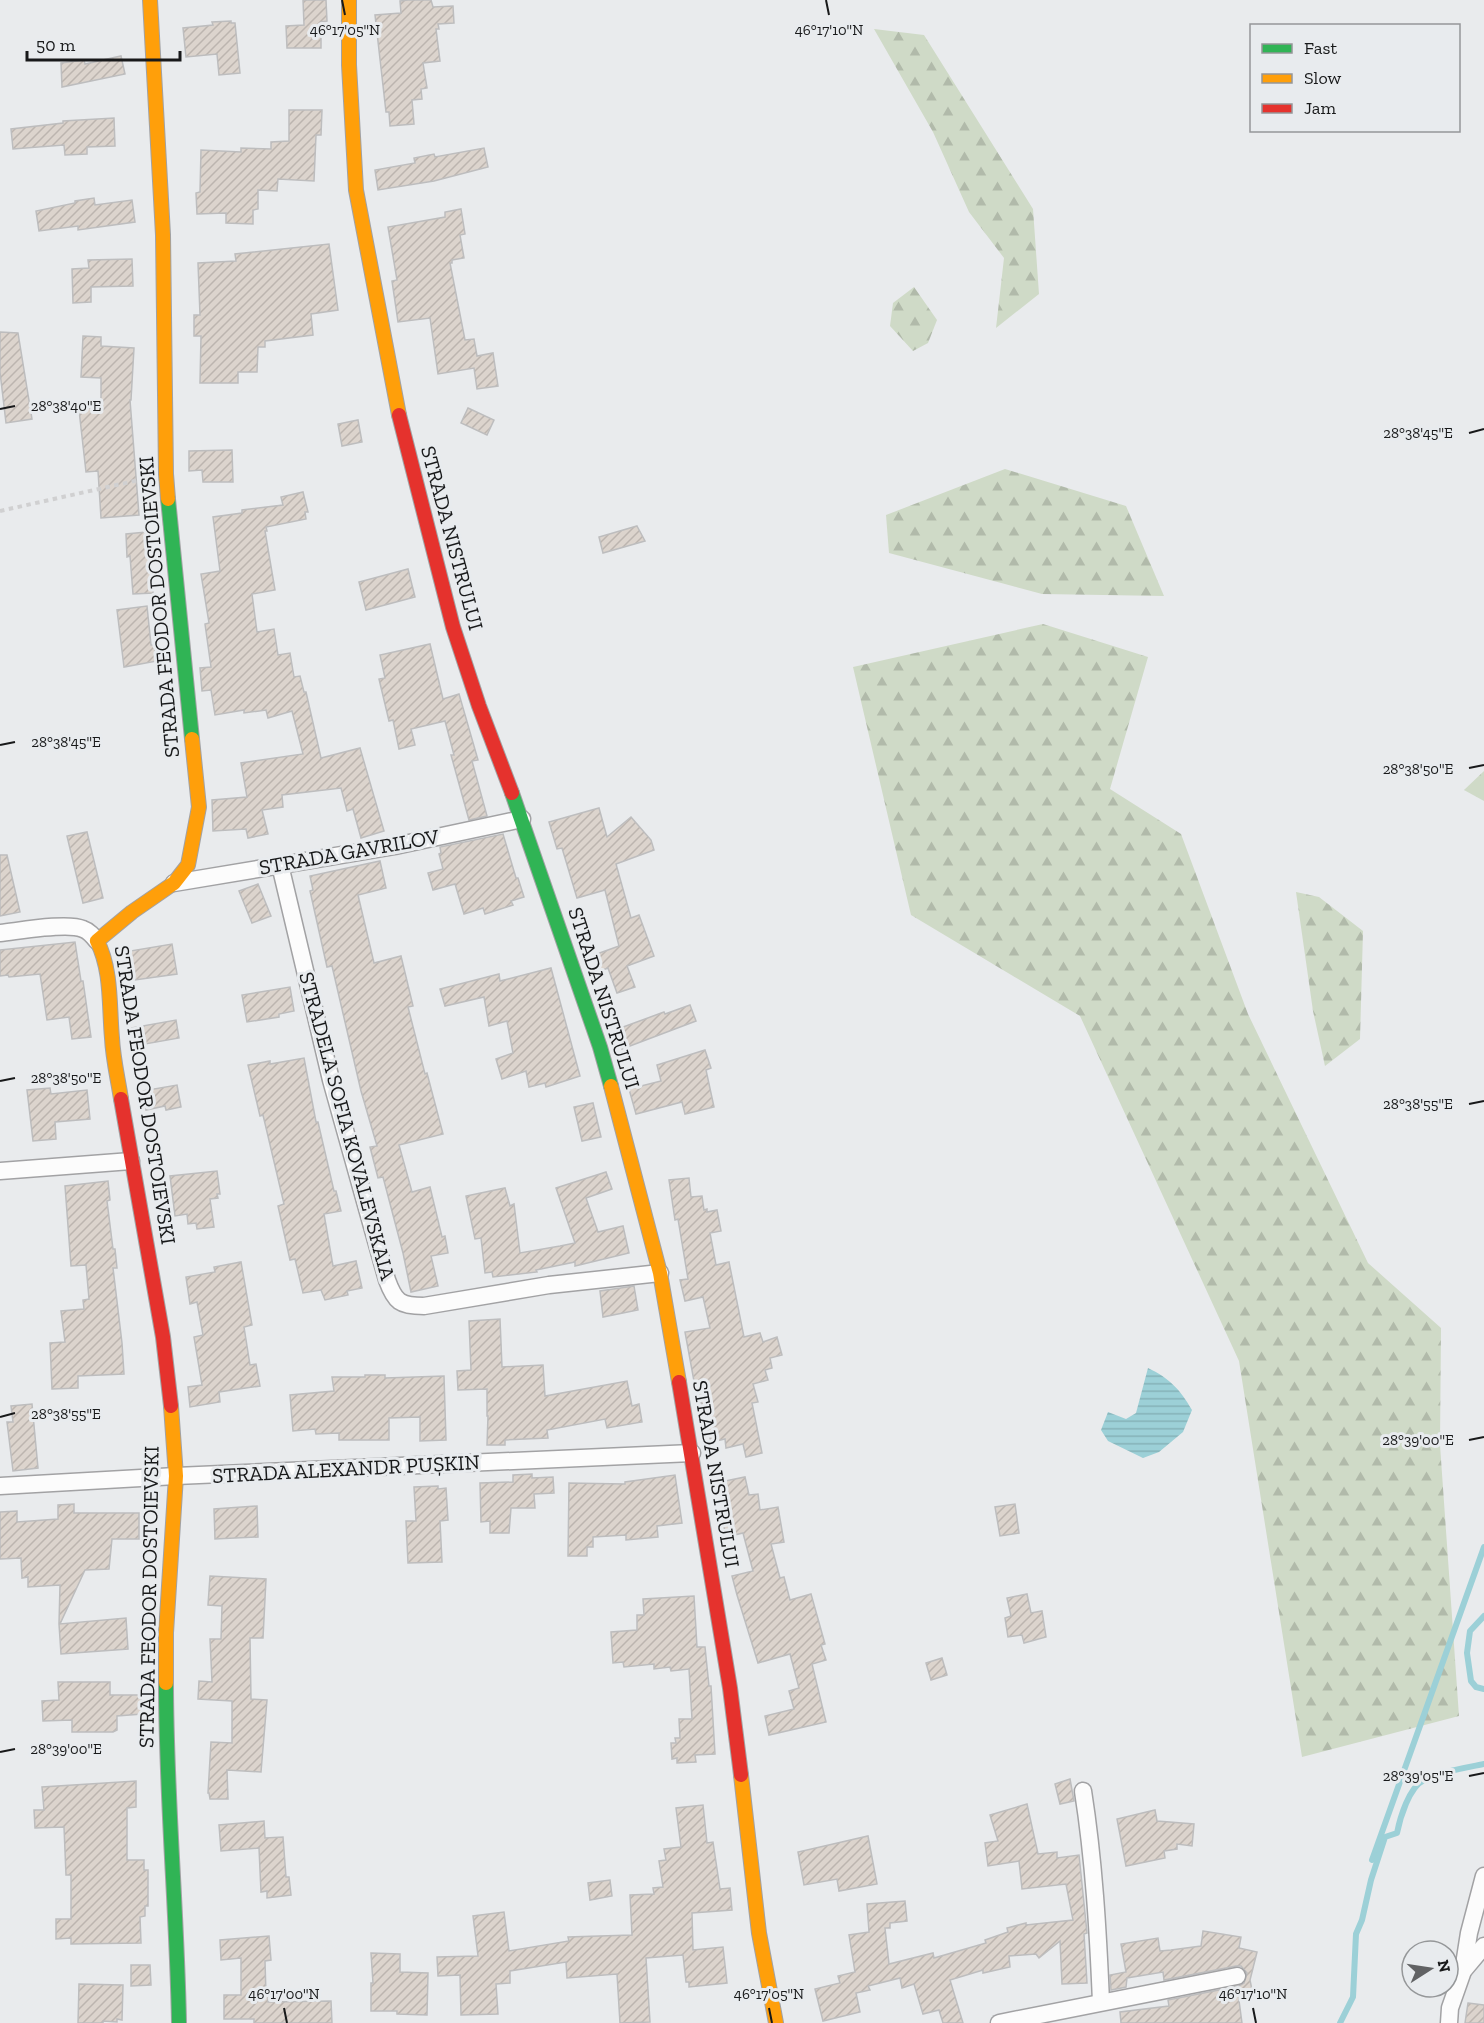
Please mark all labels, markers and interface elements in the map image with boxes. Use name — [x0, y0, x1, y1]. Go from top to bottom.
text: 46°17'05"N — [310, 21, 380, 39]
text: 46°17'10"N — [795, 21, 863, 39]
scale bar — [27, 24, 180, 62]
legend — [1250, 24, 1460, 132]
text: 50 m — [36, 34, 76, 56]
text: Fast — [1304, 37, 1337, 59]
text: Slow — [1304, 67, 1341, 89]
text: Jam — [1304, 97, 1336, 119]
text: 28°38'40"E — [31, 397, 101, 415]
text: 28°38'45"E — [1383, 424, 1453, 442]
street label: STRADA NISTRULUI — [416, 443, 489, 633]
street label: STRADA FEODOR DOSTOIEVSKI — [133, 455, 184, 759]
text: 28°38'45"E — [31, 733, 101, 751]
text: 28°38'50"E — [1383, 760, 1454, 778]
street label: STRADA GAVRILOV — [257, 823, 441, 880]
street label: STRADA NISTRULUI — [563, 904, 646, 1092]
street label: STRADA FEODOR DOSTOIEVSKI — [110, 944, 181, 1246]
street label: STRADELA SOFIA KOVALEVSKAIA — [294, 969, 401, 1283]
text: 28°38'50"E — [31, 1069, 102, 1087]
text: 28°38'55"E — [1383, 1095, 1453, 1113]
street label: STRADA NISTRULUI — [688, 1378, 745, 1570]
text: 28°38'55"E — [31, 1405, 101, 1423]
text: 28°39'00"E — [1382, 1431, 1454, 1449]
street label: STRADA FEODOR DOSTOIEVSKI — [133, 1446, 164, 1748]
street label: STRADA ALEXANDR PUȘKIN — [211, 1449, 481, 1488]
text: 28°39'00"E — [30, 1740, 102, 1758]
text: 28°39'05"E — [1383, 1767, 1453, 1785]
north arrow — [1400, 1939, 1460, 1999]
text: N — [1434, 1958, 1455, 1974]
text: 46°17'00"N — [248, 1985, 320, 2003]
text: 46°17'05"N — [734, 1985, 804, 2003]
text: 46°17'10"N — [1219, 1985, 1287, 2003]

